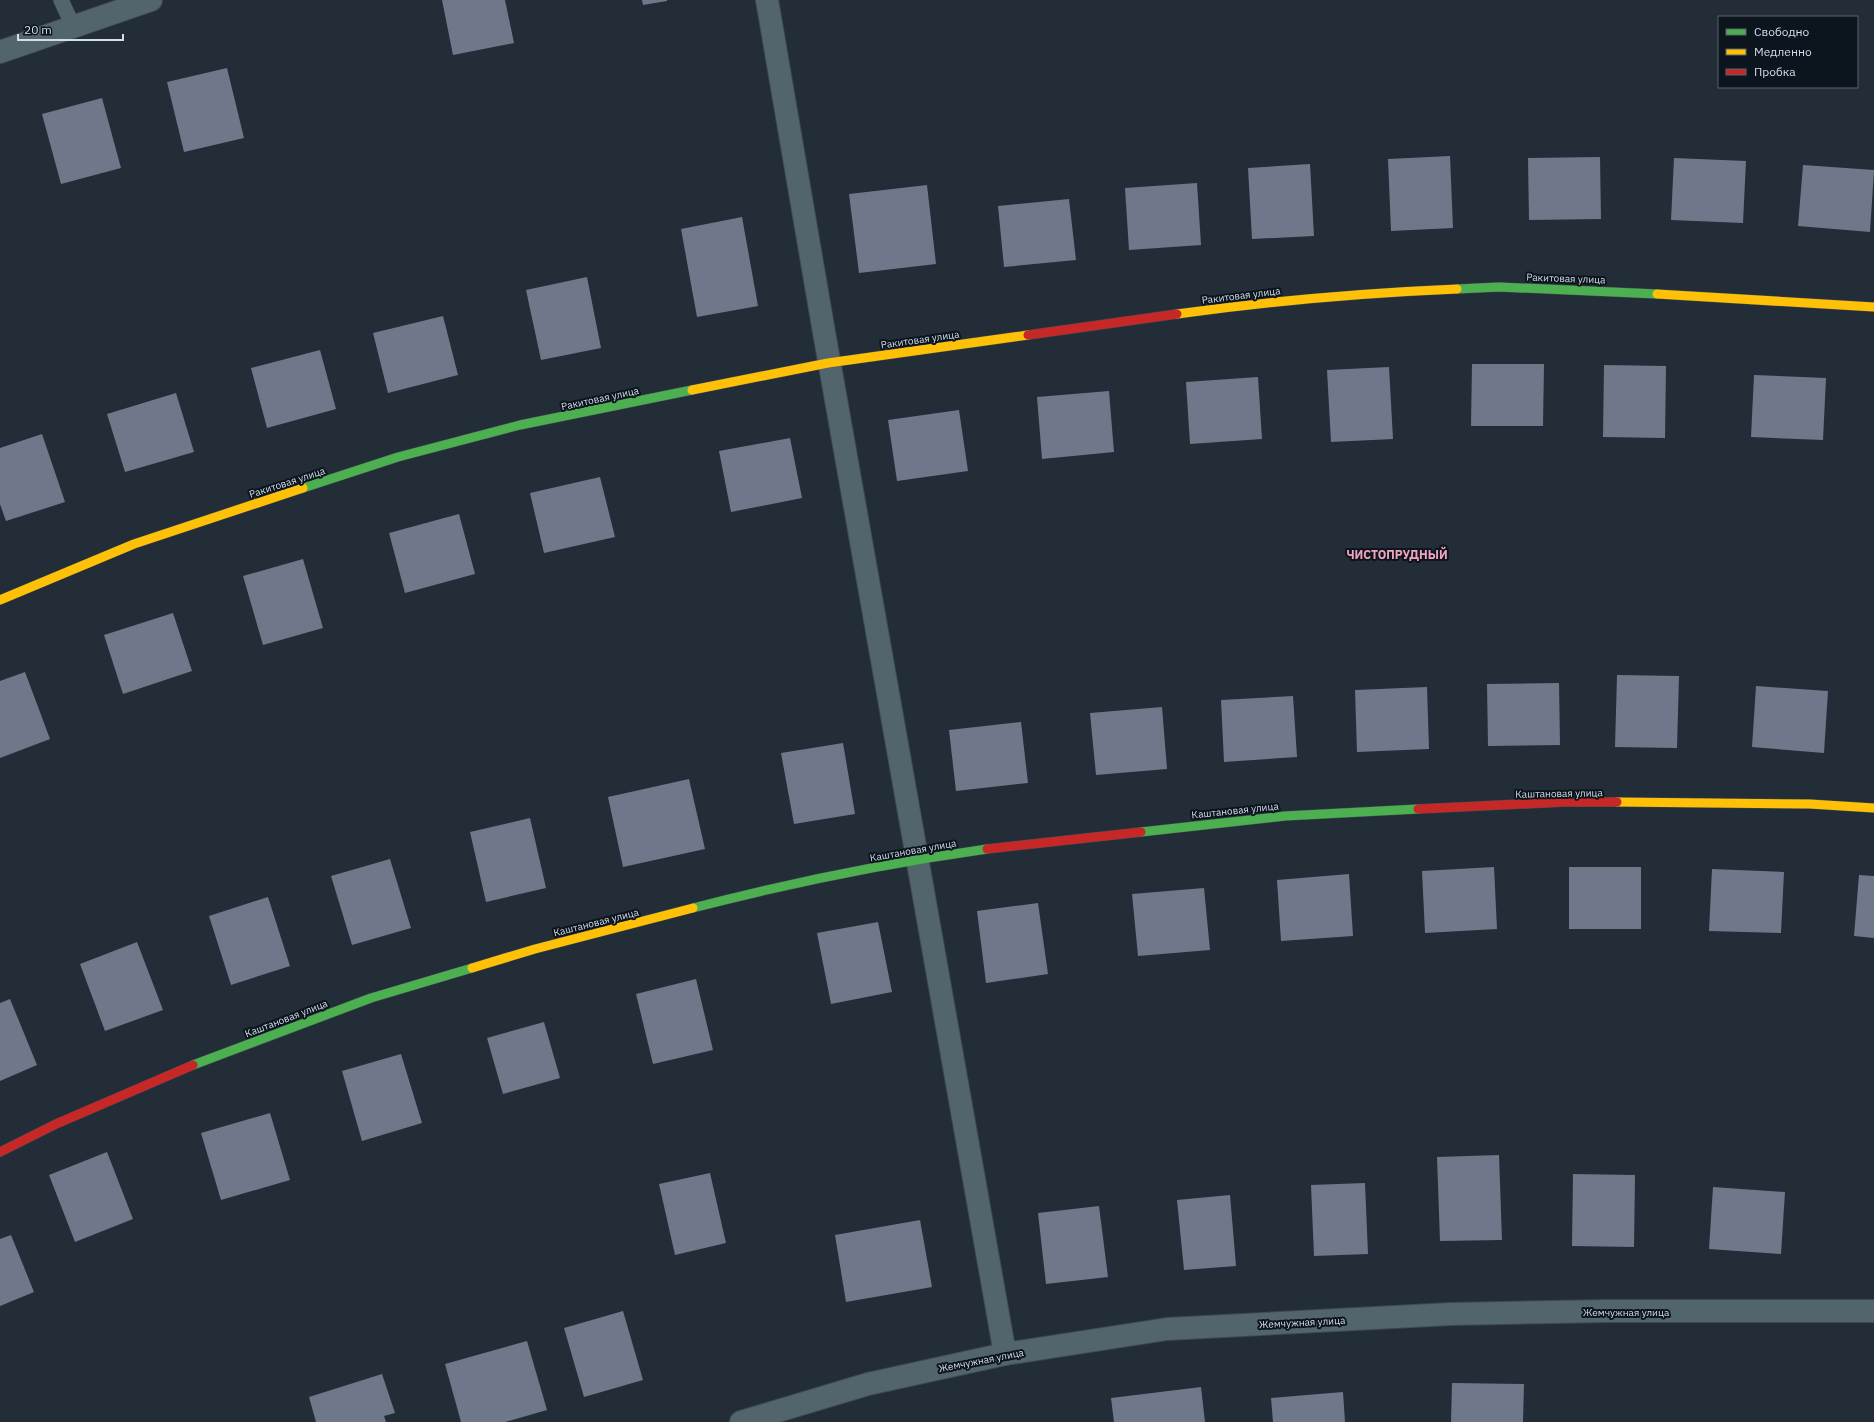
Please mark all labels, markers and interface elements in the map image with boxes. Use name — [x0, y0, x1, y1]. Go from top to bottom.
scale bar — [18, 16, 123, 42]
legend — [1718, 16, 1858, 88]
text: 20 m — [24, 22, 52, 37]
text: Свободно — [1754, 24, 1810, 39]
text: Медленно — [1754, 44, 1812, 59]
text: Пробка — [1754, 64, 1796, 79]
street label: Ракитовая улица — [1526, 271, 1606, 286]
street label: Ракитовая улица — [1201, 284, 1282, 307]
street label: Ракитовая улица — [880, 327, 961, 351]
street label: Ракитовая улица — [560, 384, 641, 413]
street label: Ракитовая улица — [248, 464, 327, 501]
district label: ЧИСТОПРУДНЫЙ — [1346, 546, 1448, 562]
street label: Каштановая улица — [1515, 786, 1604, 801]
street label: Каштановая улица — [1191, 799, 1280, 822]
street label: Каштановая улица — [869, 836, 958, 864]
street label: Каштановая улица — [552, 905, 641, 939]
street label: Каштановая улица — [243, 996, 330, 1040]
street label: Жемчужная улица — [1583, 1306, 1670, 1319]
street label: Жемчужная улица — [1258, 1314, 1346, 1331]
street label: Жемчужная улица — [937, 1346, 1026, 1375]

